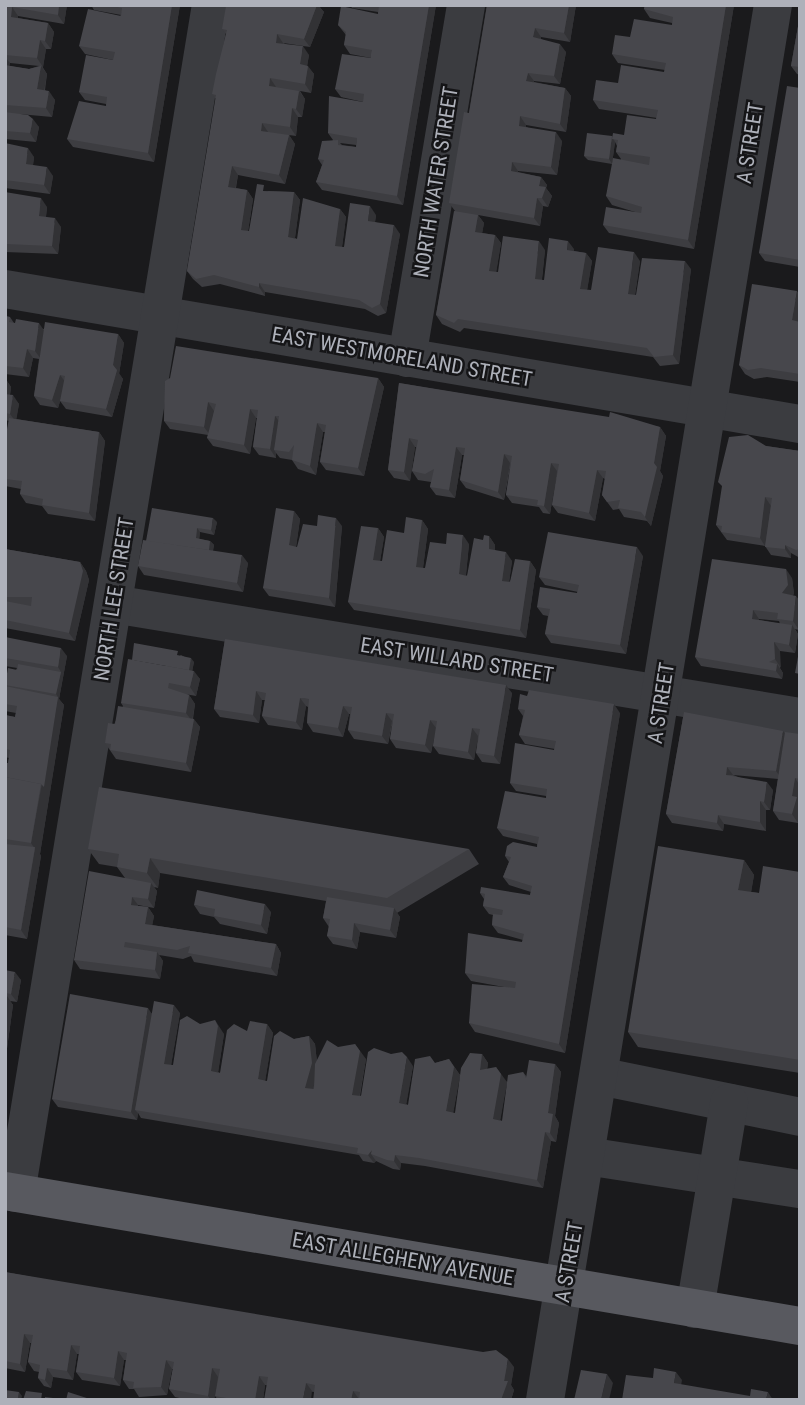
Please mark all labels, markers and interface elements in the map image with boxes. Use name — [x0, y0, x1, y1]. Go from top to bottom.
street label: NORTH WATER STREET — [408, 85, 464, 279]
street label: A STREET — [731, 101, 769, 185]
street label: EAST WESTMORELAND STREET — [270, 322, 534, 392]
street label: NORTH LEE STREET — [89, 515, 139, 683]
street label: EAST WILLARD STREET — [358, 632, 556, 688]
street label: A STREET — [642, 661, 680, 745]
street label: A STREET — [549, 1219, 589, 1305]
street label: EAST ALLEGHENY AVENUE — [290, 1227, 516, 1291]

